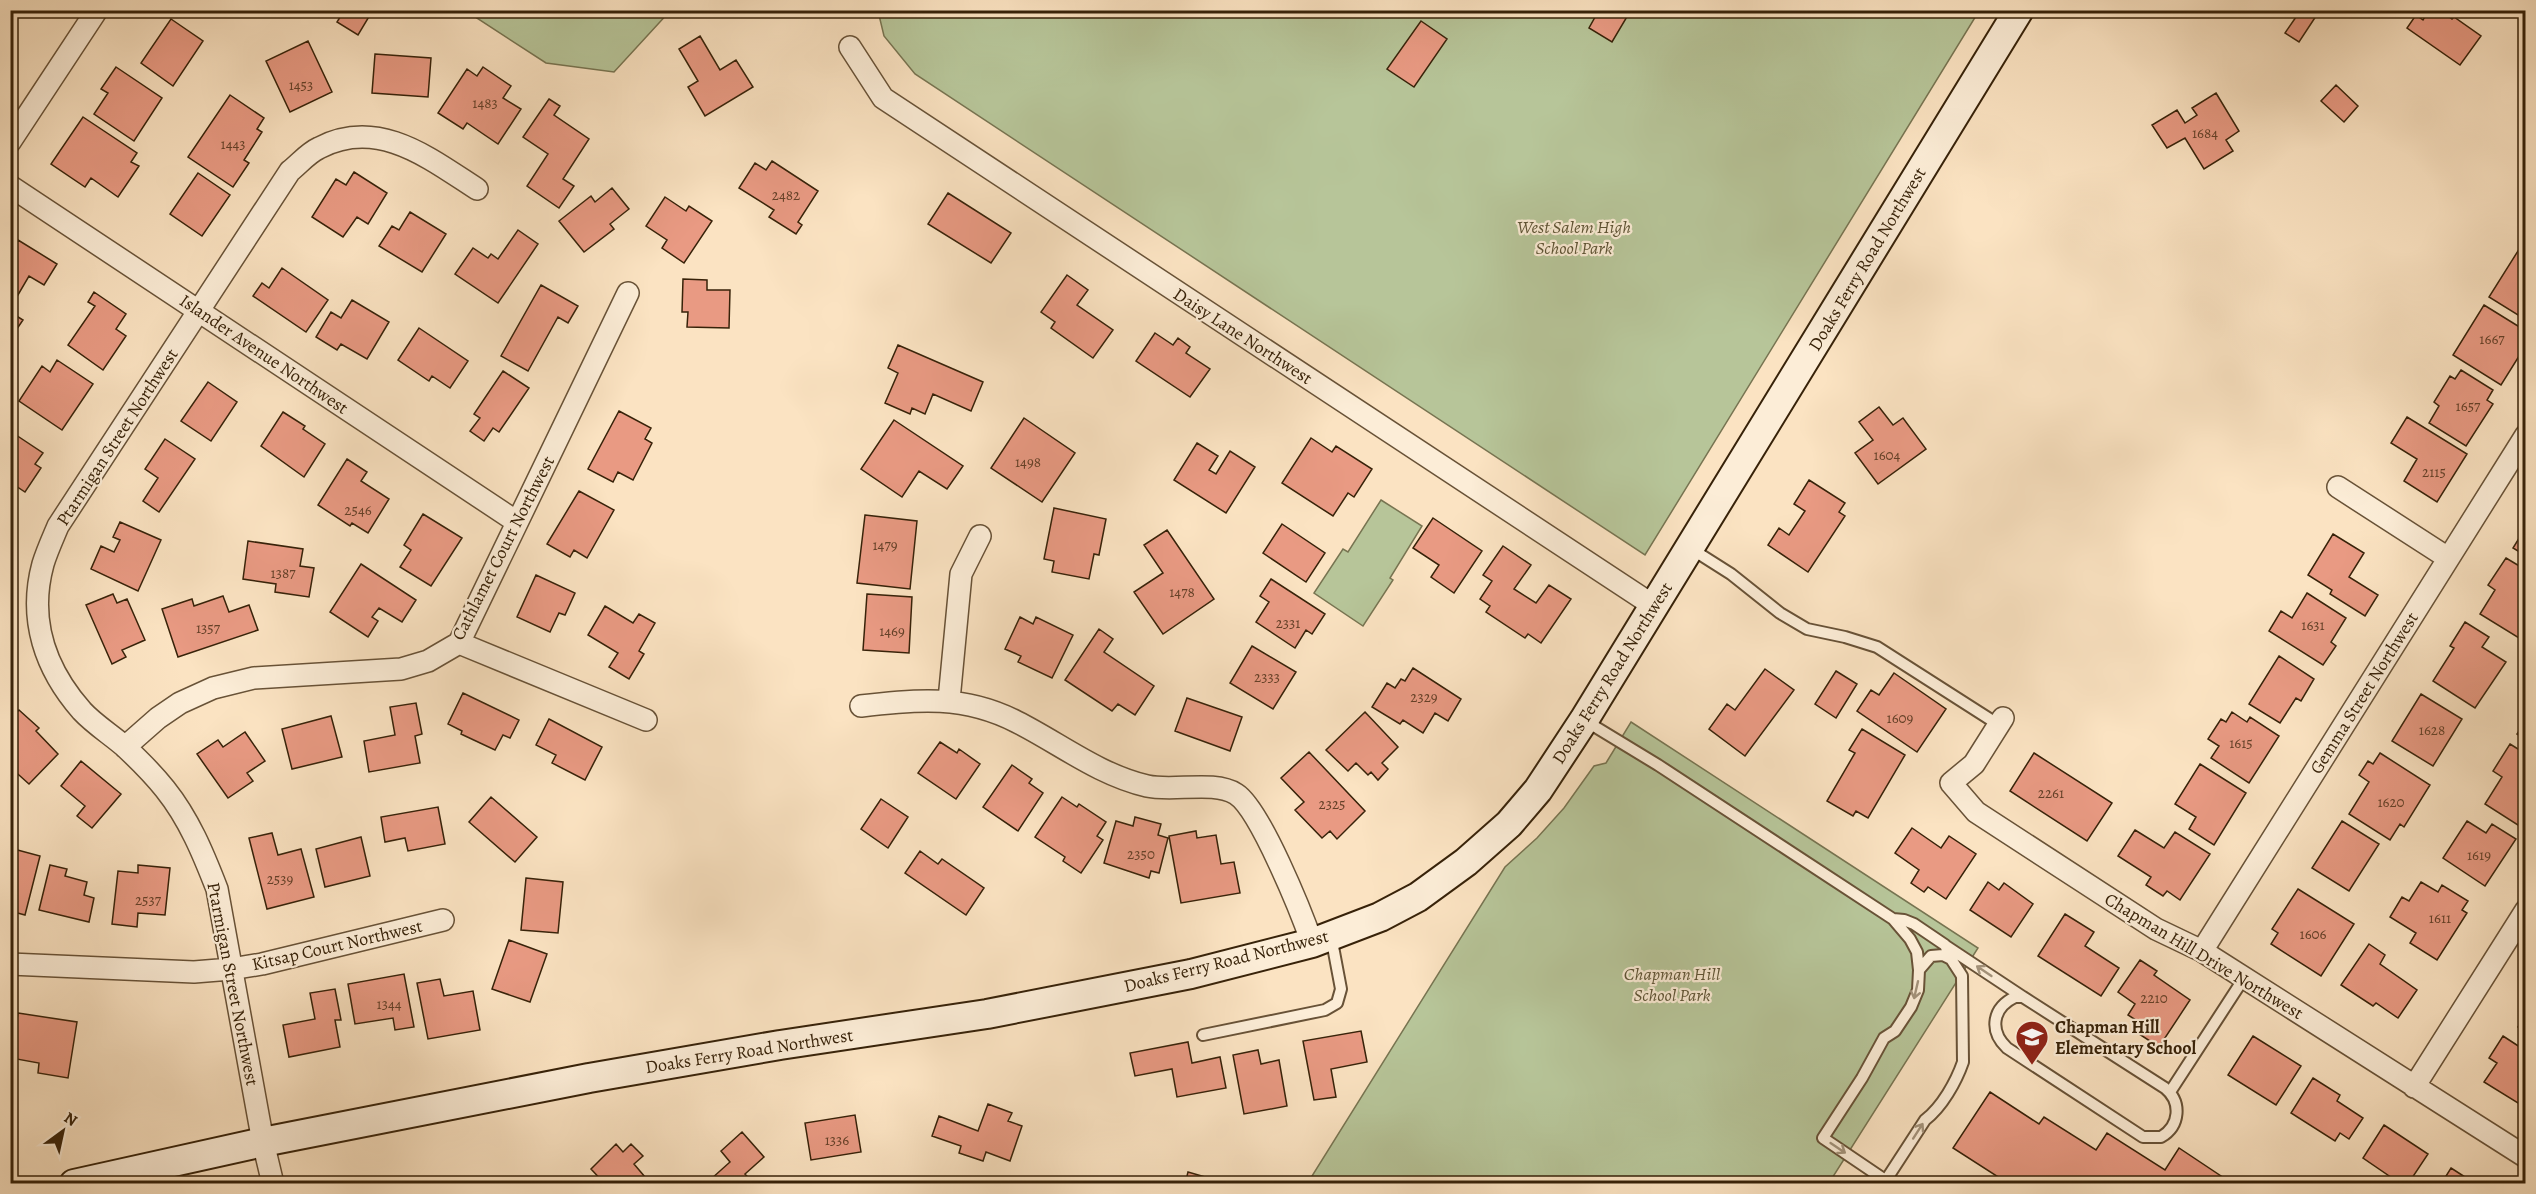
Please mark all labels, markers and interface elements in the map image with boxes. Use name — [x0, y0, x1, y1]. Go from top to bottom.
house number: 1453 — [289, 75, 313, 95]
house number: 1483 — [472, 93, 498, 113]
house number: 1684 — [2192, 123, 2218, 143]
house number: 1443 — [221, 134, 245, 154]
street label: Doaks Ferry Road Northwest — [1803, 163, 1931, 355]
house number: 2482 — [772, 185, 800, 205]
park label: West Salem High School Park — [1517, 215, 1631, 260]
street label: Daisy Lane Northwest — [1169, 282, 1317, 390]
street label: Islander Avenue Northwest — [175, 289, 353, 420]
house number: 1667 — [2479, 329, 2505, 349]
street label: Ptarmigan Street Northwest — [51, 344, 183, 530]
house number: 1657 — [2456, 396, 2481, 416]
house number: 1604 — [1874, 445, 1901, 465]
street label: Cathlamet Court Northwest — [446, 452, 560, 644]
house number: 1498 — [1015, 452, 1041, 472]
house number: 2115 — [2422, 462, 2446, 482]
house number: 2546 — [344, 500, 372, 520]
house number: 1479 — [872, 535, 898, 555]
house number: 1387 — [271, 563, 296, 583]
street label: Doaks Ferry Road Northwest — [1546, 577, 1678, 768]
house number: 1478 — [1169, 582, 1195, 602]
street label: Gemma Street Northwest — [2304, 607, 2424, 779]
house number: 2331 — [1276, 613, 1300, 633]
house number: 1631 — [2301, 615, 2325, 635]
house number: 1357 — [196, 618, 221, 638]
house number: 1469 — [879, 621, 905, 641]
house number: 2333 — [1254, 667, 1280, 687]
house number: 2329 — [1410, 687, 1438, 707]
house number: 1609 — [1887, 708, 1914, 728]
house number: 1628 — [2419, 720, 2445, 740]
house number: 1615 — [2229, 733, 2253, 753]
house number: 2261 — [2038, 783, 2064, 803]
house number: 1620 — [2377, 792, 2405, 812]
house number: 2325 — [1319, 794, 1345, 814]
house number: 2350 — [1127, 844, 1155, 864]
house number: 1619 — [2467, 845, 2491, 865]
house number: 2539 — [267, 869, 293, 889]
street label: Ptarmigan Street Northwest — [201, 880, 265, 1088]
street label: Chapman Hill Drive Northwest — [2100, 887, 2308, 1025]
house number: 2537 — [135, 890, 162, 910]
house number: 1611 — [2429, 908, 2451, 928]
street label: Kitsap Court Northwest — [249, 914, 425, 976]
street label: Doaks Ferry Road Northwest — [1121, 924, 1331, 998]
house number: 1606 — [2300, 924, 2327, 944]
park label: Chapman Hill School Park — [1624, 962, 1721, 1007]
one-way arrow — [1977, 965, 1993, 977]
one-way arrow — [1910, 980, 1921, 999]
house number: 2210 — [2140, 988, 2168, 1008]
house number: 1344 — [377, 994, 402, 1014]
place label: Chapman Hill Elementary School — [2055, 1015, 2197, 1060]
school or university icon: Chapman Hill Elementary School — [2014, 1019, 2050, 1066]
street label: Doaks Ferry Road Northwest — [643, 1023, 855, 1079]
north arrow — [33, 1101, 93, 1161]
text: N — [60, 1107, 82, 1132]
one-way arrow — [1912, 1124, 1924, 1140]
house number: 1336 — [825, 1130, 849, 1150]
one-way arrow — [1829, 1142, 1845, 1154]

